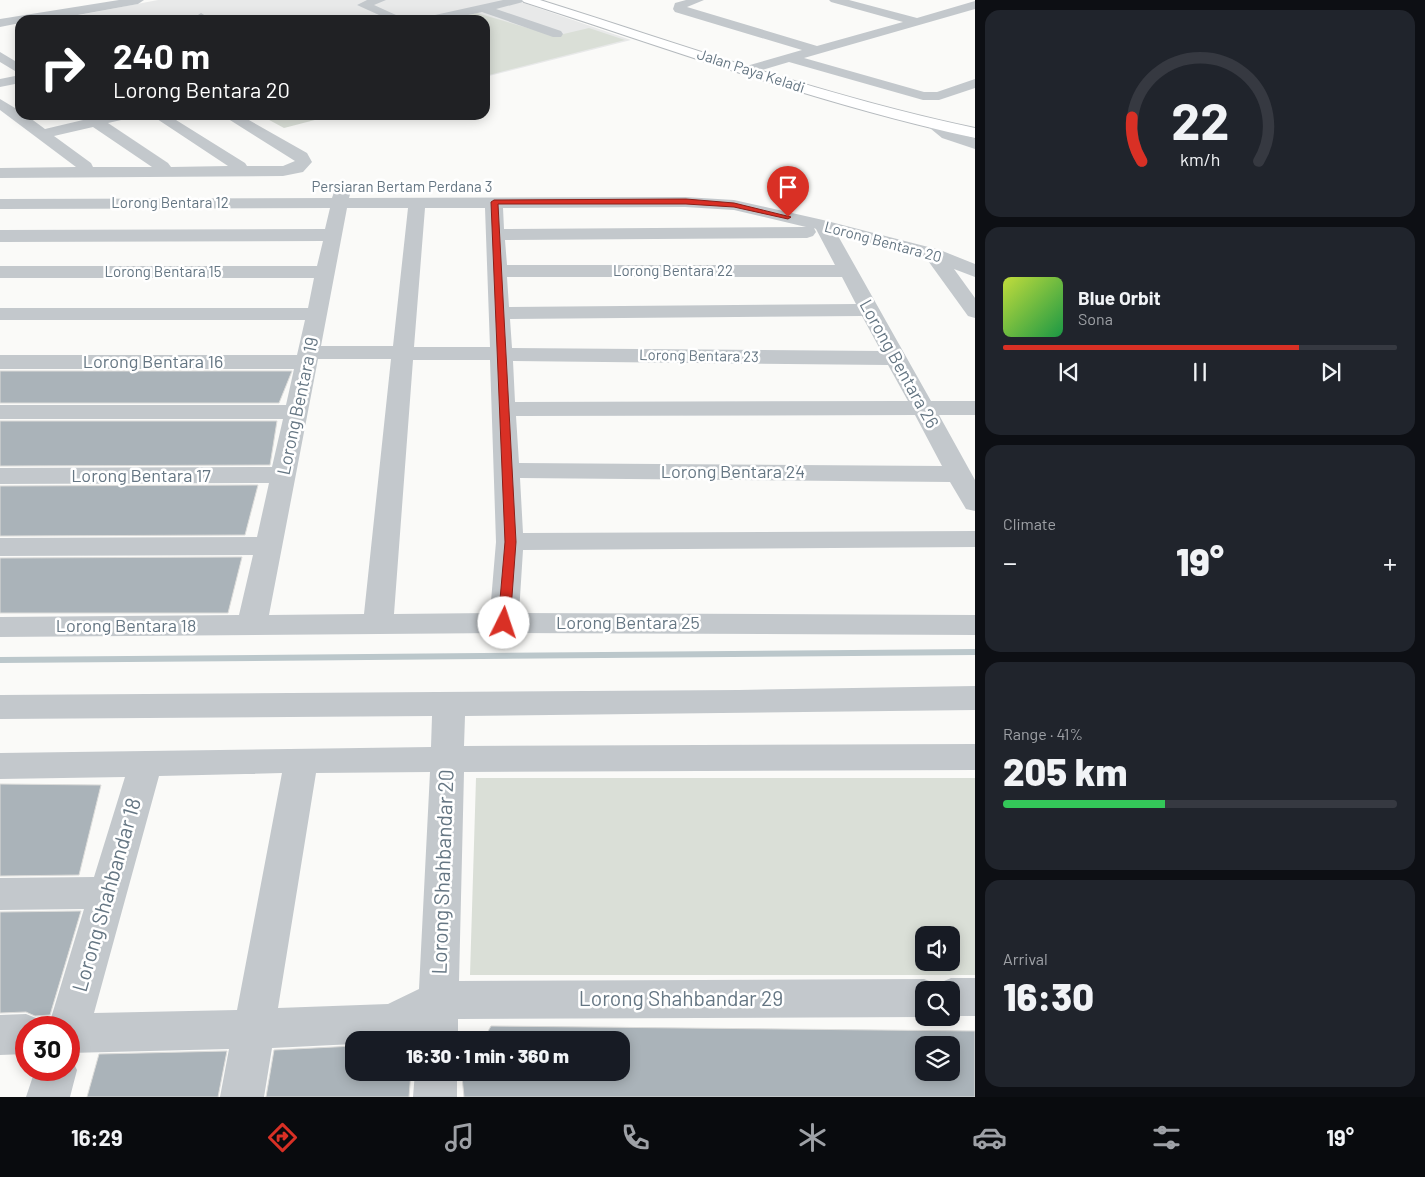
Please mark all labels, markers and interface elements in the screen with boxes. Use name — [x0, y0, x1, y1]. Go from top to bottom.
text: 240 m — [113, 34, 210, 76]
icon: right — [30, 35, 95, 100]
street label: Jalan Paya Keladi — [695, 44, 808, 96]
text: Lorong Bentara 20 — [113, 76, 290, 102]
text: 22 — [1171, 88, 1229, 150]
text: km/h — [1180, 148, 1220, 170]
pin — [767, 166, 809, 217]
icon: arrive — [774, 173, 802, 201]
street label: Persiaran Bertam Perdana 3 — [312, 177, 492, 195]
street label: Lorong Bentara 12 — [111, 193, 229, 211]
street label: Lorong Bentara 20 — [823, 217, 944, 265]
street label: Lorong Bentara 22 — [613, 261, 733, 279]
street label: Lorong Bentara 15 — [104, 262, 222, 280]
text: Blue Orbit — [1078, 286, 1161, 309]
street label: Lorong Bentara 26 — [855, 295, 944, 432]
text: Sona — [1078, 309, 1113, 328]
street label: Lorong Bentara 19 — [272, 335, 322, 477]
street label: Lorong Bentara 23 — [639, 345, 759, 365]
street label: Lorong Bentara 16 — [83, 350, 223, 372]
icon: previous — [1055, 358, 1083, 386]
icon: pause — [1186, 358, 1214, 386]
icon: next — [1317, 358, 1345, 386]
street label: Lorong Bentara 24 — [661, 460, 805, 482]
street label: Lorong Bentara 17 — [71, 464, 211, 486]
text: Climate — [1003, 514, 1056, 533]
text: 19° — [1176, 538, 1224, 584]
text: − — [1003, 545, 1017, 579]
text: + — [1383, 545, 1397, 579]
position arrow — [477, 596, 529, 648]
street label: Lorong Bentara 25 — [556, 611, 700, 633]
street label: Lorong Bentara 18 — [56, 614, 196, 636]
text: Range · 41% — [1003, 724, 1083, 743]
text: 205 km — [1003, 748, 1127, 794]
street label: Lorong Shahbandar 20 — [425, 769, 458, 975]
street label: Lorong Shahbandar 18 — [66, 795, 145, 994]
map controls — [915, 926, 960, 1081]
button: sound — [915, 926, 960, 971]
text: Arrival — [1003, 949, 1048, 968]
text: 16:30 — [1003, 973, 1094, 1019]
button: search — [915, 981, 960, 1026]
street label: Lorong Shahbandar 29 — [579, 985, 783, 1010]
speed limit sign: 30 — [15, 1016, 80, 1081]
button: layers — [915, 1036, 960, 1081]
text: 16:30 · 1 min · 360 m — [406, 1044, 569, 1067]
icon: directions — [265, 1120, 300, 1155]
icon: music — [442, 1120, 477, 1155]
icon: phone — [618, 1120, 653, 1155]
icon: climate — [795, 1120, 830, 1155]
icon: car — [972, 1120, 1007, 1155]
icon: filters — [1149, 1120, 1184, 1155]
text: 16:29 — [71, 1124, 123, 1150]
text: 19° — [1326, 1124, 1354, 1150]

